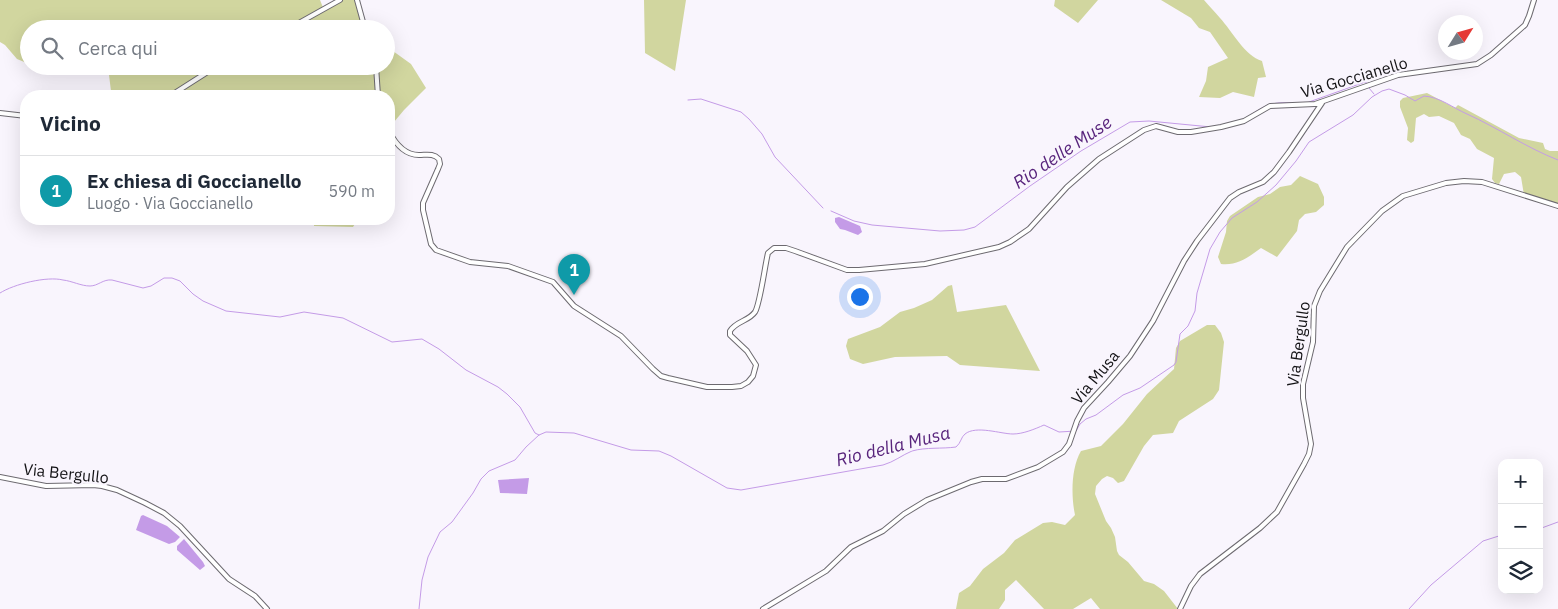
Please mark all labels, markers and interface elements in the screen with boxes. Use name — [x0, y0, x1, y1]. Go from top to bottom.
north arrow — [1438, 15, 1483, 60]
search box — [20, 20, 395, 75]
icon: search — [38, 34, 66, 62]
text: Cerca qui — [78, 36, 158, 60]
street label: Via Goccianello — [1298, 52, 1410, 102]
text: Vicino — [40, 109, 101, 137]
water label: Rio delle Muse — [1008, 110, 1116, 194]
text: Ex chiesa di Goccianello — [87, 169, 302, 193]
text: 1 — [51, 181, 61, 201]
text: 590 m — [328, 181, 375, 201]
text: Luogo · Via Goccianello — [87, 193, 253, 213]
pin: 1 — [558, 254, 590, 295]
your location — [847, 284, 873, 310]
street label: Via Bergullo — [1282, 300, 1314, 388]
street label: Via Musa — [1067, 346, 1124, 408]
water label: Rio della Musa — [833, 421, 953, 471]
street label: Via Bergullo — [22, 459, 110, 487]
map controls — [1498, 459, 1543, 594]
button: + — [1498, 459, 1543, 504]
button: − — [1498, 504, 1543, 549]
button: layers — [1498, 549, 1543, 594]

